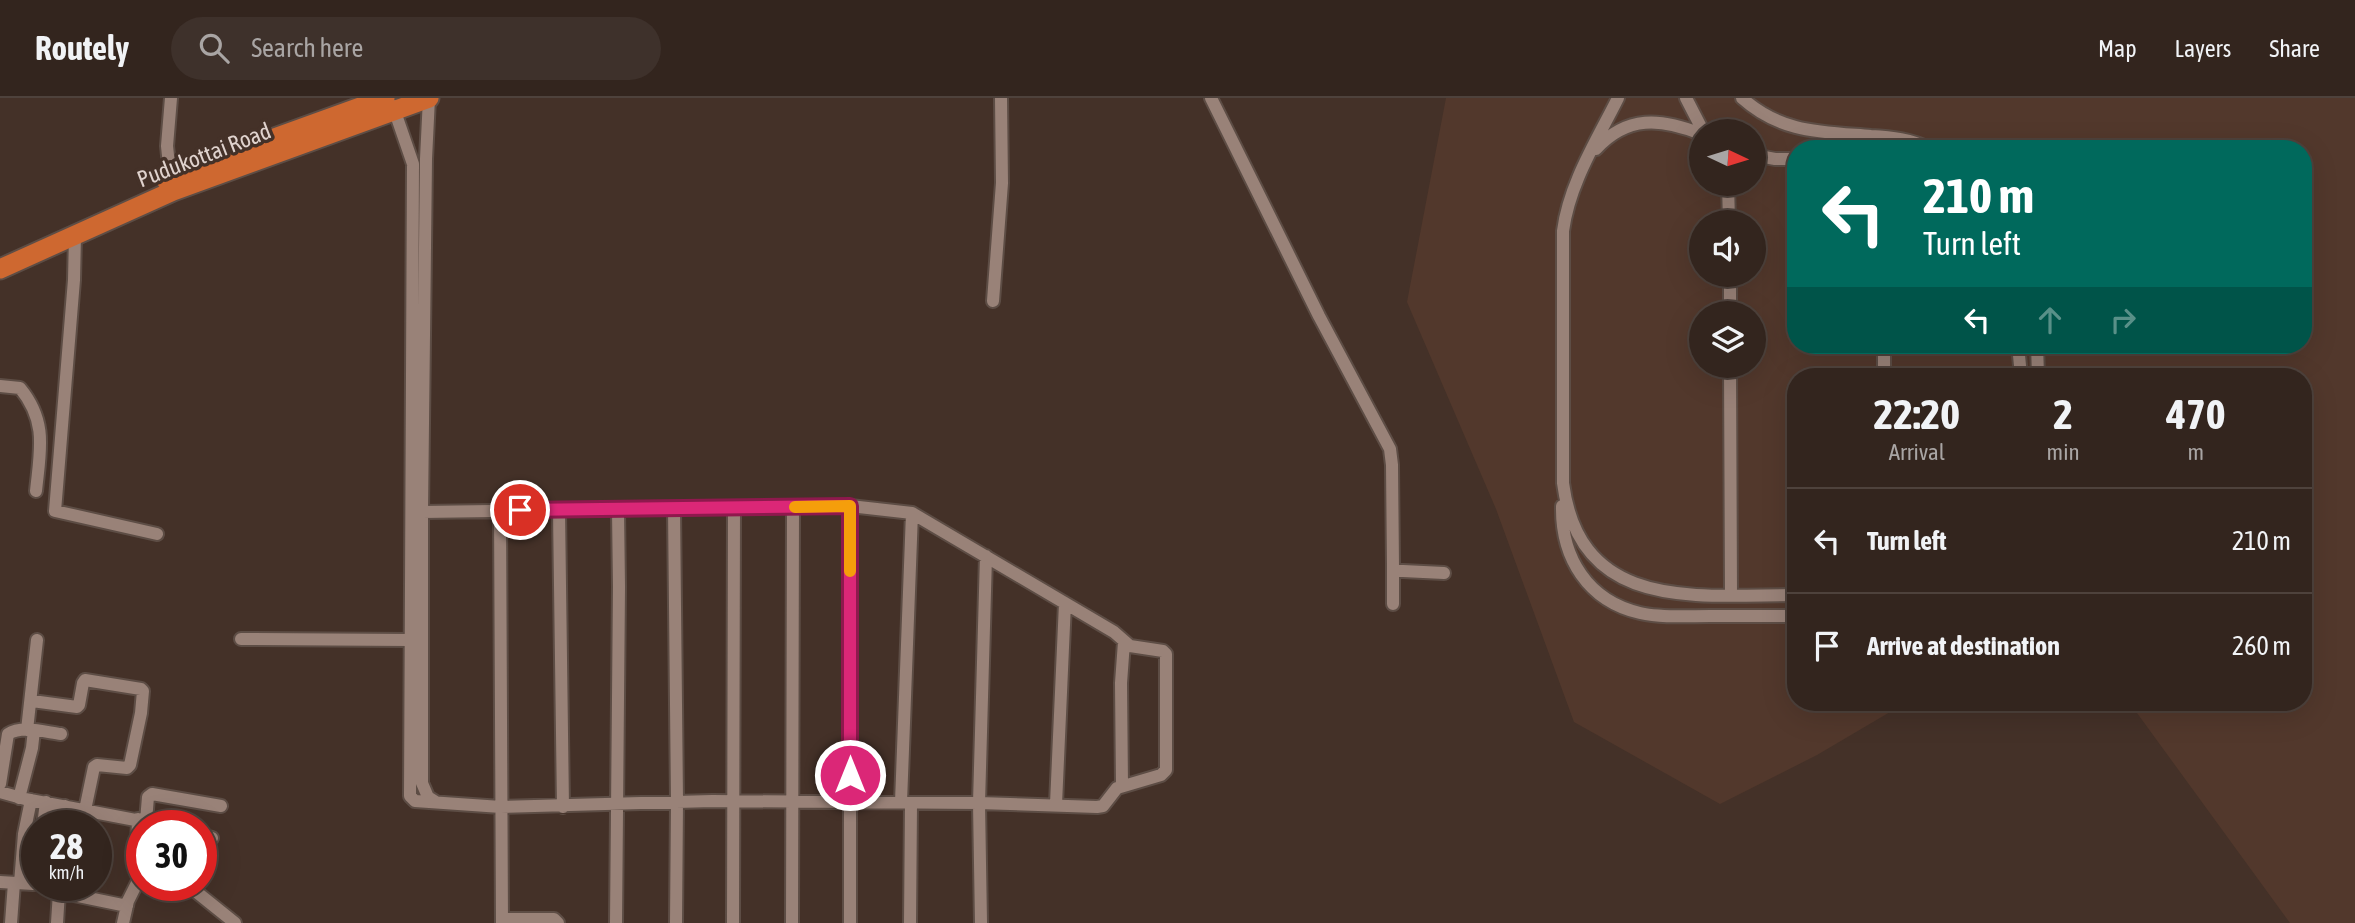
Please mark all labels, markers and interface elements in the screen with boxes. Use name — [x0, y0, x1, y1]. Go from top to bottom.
search box — [171, 17, 661, 80]
text: Routely — [35, 29, 129, 67]
icon: search — [195, 29, 233, 67]
text: Search here — [251, 33, 363, 63]
text: Map — [2098, 35, 2137, 62]
text: Layers — [2175, 35, 2231, 62]
text: Share — [2269, 35, 2320, 62]
street label: Pudukottai Road — [133, 118, 275, 192]
north arrow — [1689, 119, 1766, 196]
map controls — [1689, 119, 1766, 378]
text: 210 m — [1923, 167, 2034, 223]
icon: left — [1808, 168, 1899, 259]
button: sound — [1689, 210, 1766, 287]
text: Turn left — [1923, 225, 2021, 262]
button: layers — [1689, 301, 1766, 378]
icon: left — [1958, 301, 1996, 339]
icon: ahead — [2031, 301, 2069, 339]
icon: right — [2104, 301, 2142, 339]
text: 22:20 — [1874, 390, 1960, 438]
text: 2 — [2053, 390, 2073, 438]
text: 470 — [2166, 390, 2225, 438]
text: Arrival — [1889, 439, 1945, 465]
text: min — [2047, 439, 2080, 465]
text: m — [2188, 439, 2204, 465]
pin — [490, 480, 550, 540]
icon: arrive — [501, 491, 539, 529]
icon: left — [1808, 522, 1846, 560]
text: Turn left — [1867, 526, 1947, 556]
text: 210 m — [2232, 526, 2291, 556]
icon: arrive — [1808, 627, 1846, 665]
text: Arrive at destination — [1867, 631, 2060, 661]
text: 260 m — [2232, 631, 2291, 661]
position arrow — [813, 738, 887, 812]
speed limit sign: 30 — [126, 810, 217, 901]
text: 28 — [50, 826, 83, 866]
text: km/h — [49, 862, 84, 883]

